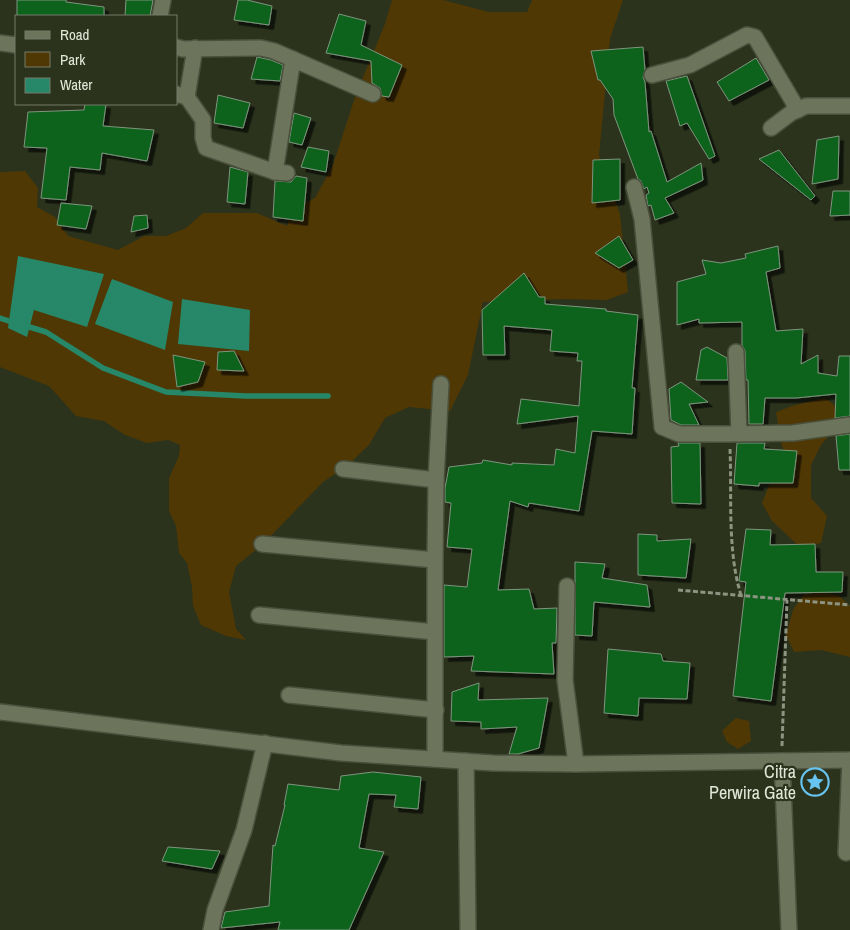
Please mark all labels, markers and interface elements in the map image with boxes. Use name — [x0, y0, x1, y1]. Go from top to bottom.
legend — [15, 15, 178, 105]
text: Road — [60, 24, 89, 45]
text: Park — [60, 49, 86, 70]
text: Water — [60, 74, 92, 95]
place label: Citra Perwira Gate — [709, 759, 796, 805]
place icon: Citra Perwira Gate — [800, 767, 830, 797]

